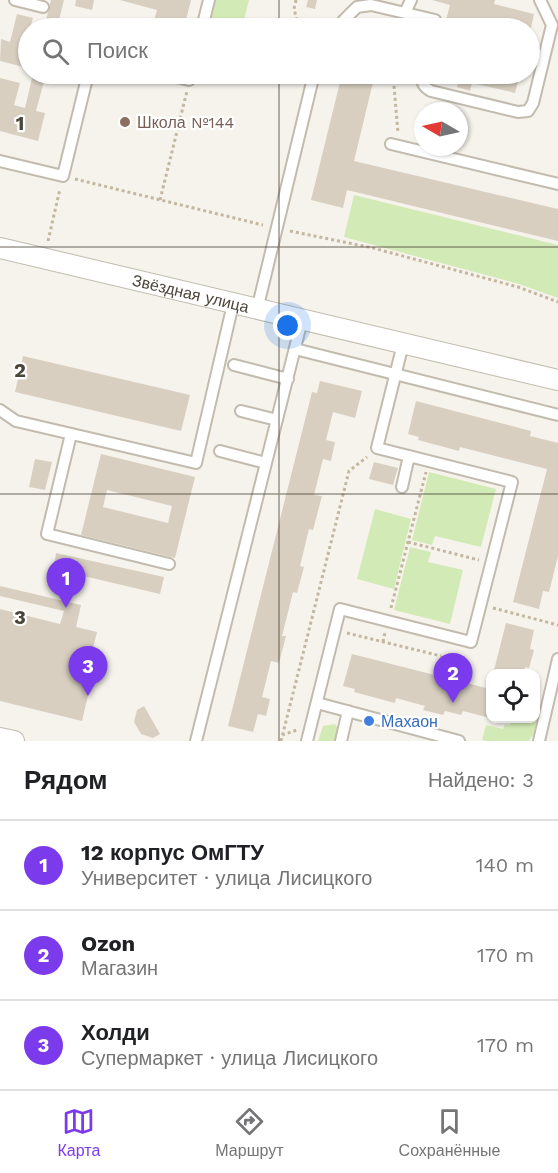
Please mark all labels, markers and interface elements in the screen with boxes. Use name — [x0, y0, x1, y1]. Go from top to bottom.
search box — [18, 18, 540, 84]
icon: search — [39, 35, 72, 68]
text: Поиск — [87, 38, 148, 63]
north arrow — [414, 102, 468, 156]
text: 1 — [16, 111, 24, 135]
place label: Школа №144 — [137, 113, 235, 132]
marker: Школа №144 — [118, 115, 132, 129]
street label: Звёздная улица — [130, 270, 251, 316]
your location — [273, 311, 302, 340]
text: 2 — [14, 358, 26, 382]
pin: 1 — [46, 558, 86, 608]
text: 3 — [14, 605, 26, 629]
pin: 3 — [68, 646, 107, 696]
pin: 2 — [434, 654, 472, 703]
map controls — [486, 669, 540, 723]
button: locate — [486, 669, 540, 723]
place label: Махаон — [381, 712, 438, 731]
marker: Махаон — [362, 714, 376, 728]
text: Рядом — [24, 765, 107, 795]
text: Найдено: 3 — [428, 768, 534, 792]
text: 12 корпус ОмГТУ — [81, 840, 264, 865]
text: 1 — [39, 853, 48, 877]
text: 140 m — [476, 853, 534, 877]
text: Университет · улица Лисицкого — [81, 866, 372, 890]
text: Ozon — [81, 931, 135, 956]
text: 2 — [38, 943, 49, 967]
text: 170 m — [477, 943, 534, 967]
text: Магазин — [81, 956, 158, 980]
text: Холди — [81, 1020, 150, 1045]
text: 3 — [38, 1033, 49, 1057]
text: 170 m — [477, 1033, 534, 1057]
text: Супермаркет · улица Лисицкого — [81, 1046, 378, 1070]
tab: Карта — [58, 1105, 100, 1160]
tab: Маршрут — [215, 1105, 284, 1160]
tab: Сохранённые — [399, 1105, 500, 1160]

